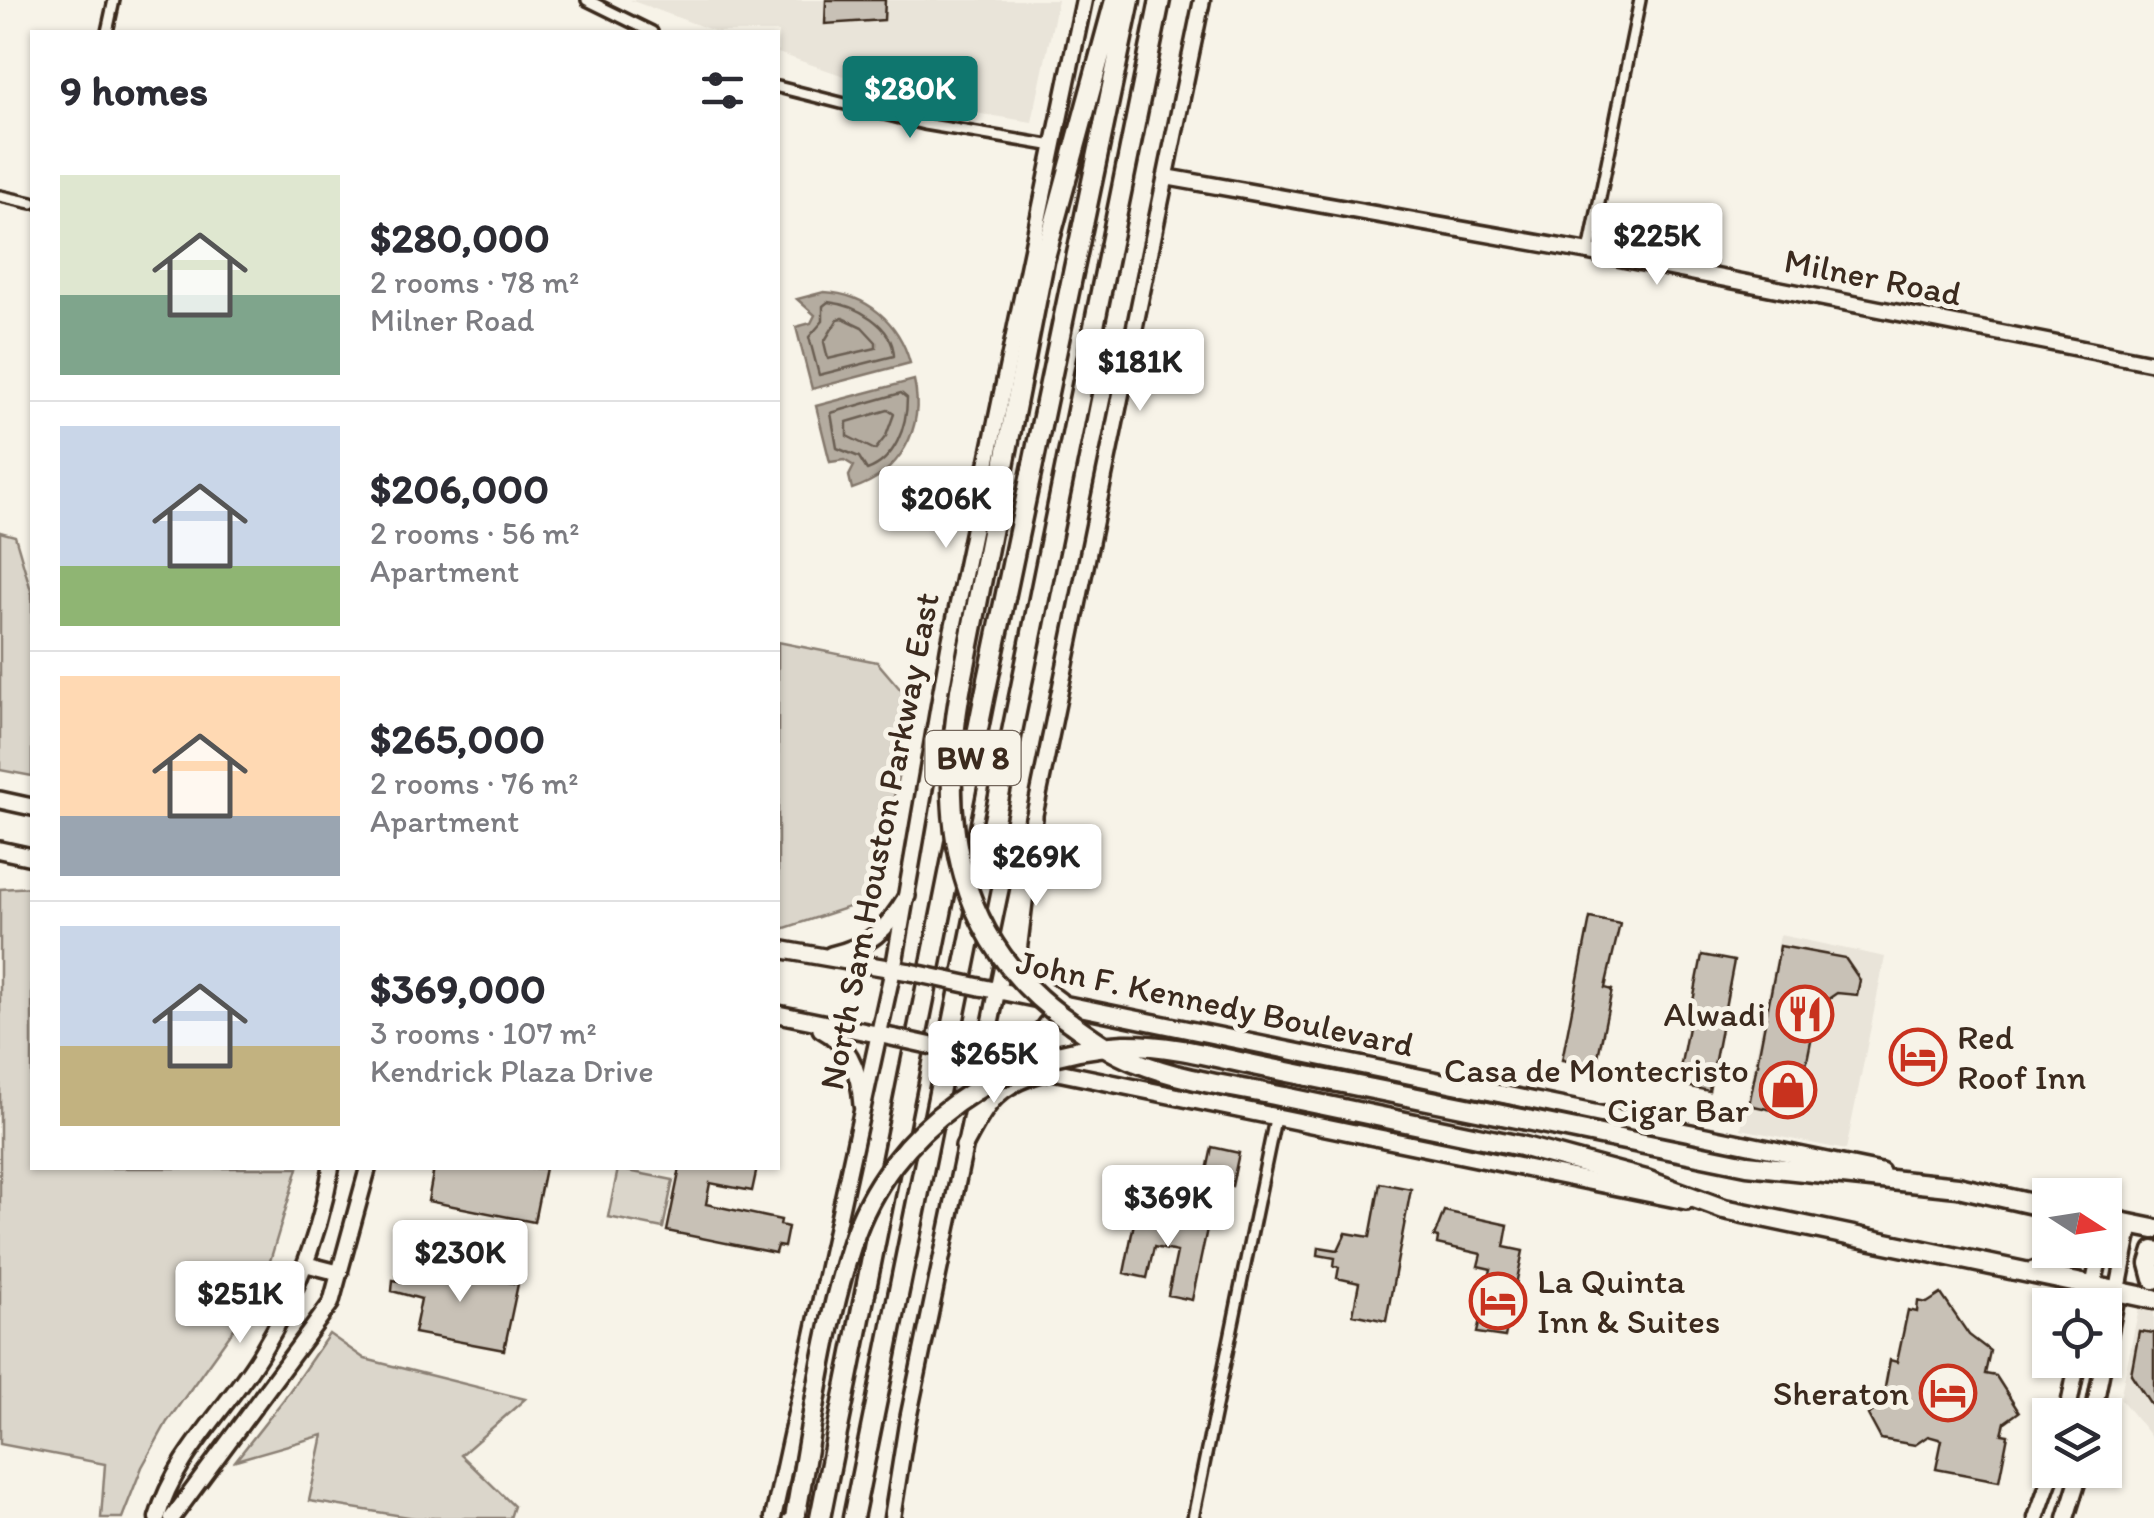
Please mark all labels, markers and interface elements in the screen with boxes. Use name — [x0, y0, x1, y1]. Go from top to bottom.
pin: $280K — [840, 56, 980, 141]
icon: filters — [695, 63, 750, 118]
text: 9 homes — [60, 65, 208, 116]
text: $280K — [865, 69, 955, 107]
pin: $225K — [1587, 203, 1727, 288]
text: $280,000 — [370, 212, 550, 263]
icon: home — [140, 215, 260, 335]
text: $225K — [1613, 216, 1701, 254]
street label: Milner Road — [1781, 239, 1965, 315]
text: 2 rooms · 78 m² — [370, 263, 579, 301]
text: Milner Road — [370, 301, 534, 339]
pin: $181K — [1070, 329, 1210, 414]
text: $181K — [1098, 342, 1182, 380]
text: $206,000 — [370, 463, 549, 514]
icon: home — [140, 466, 260, 586]
pin: $206K — [876, 466, 1016, 551]
text: $206K — [901, 479, 991, 517]
text: 2 rooms · 56 m² — [370, 514, 579, 552]
text: Apartment — [370, 552, 519, 590]
street label: North Sam Houston Parkway East — [810, 589, 948, 1093]
text: $265,000 — [370, 713, 545, 764]
icon: home — [140, 716, 260, 836]
road number: BW 8 — [926, 731, 1020, 785]
text: 2 rooms · 76 m² — [370, 764, 579, 802]
text: Apartment — [370, 802, 519, 840]
pin: $269K — [966, 824, 1106, 909]
text: $269K — [992, 837, 1080, 875]
street label: John F. Kennedy Boulevard — [1013, 940, 1418, 1066]
text: $369,000 — [370, 963, 546, 1014]
icon: home — [140, 966, 260, 1086]
restaurant icon: Alwadi — [1775, 984, 1835, 1044]
place label: Alwadi — [1664, 993, 1766, 1035]
text: 3 rooms · 107 m² — [370, 1014, 597, 1052]
place label: Red Roof Inn — [1957, 1016, 2086, 1098]
pin: $265K — [924, 1021, 1064, 1106]
hotel icon: Red Roof Inn — [1888, 1027, 1948, 1087]
text: $265K — [950, 1034, 1038, 1072]
place label: Casa de Montecristo Cigar Bar — [1444, 1049, 1749, 1131]
text: Kendrick Plaza Drive — [370, 1052, 654, 1090]
shop icon: Casa de Montecristo Cigar Bar — [1758, 1060, 1818, 1120]
pin: $369K — [1098, 1165, 1238, 1250]
text: $369K — [1124, 1178, 1212, 1216]
north arrow — [2032, 1178, 2122, 1268]
map controls — [2032, 1178, 2122, 1488]
pin: $230K — [390, 1220, 530, 1305]
text: $230K — [415, 1233, 505, 1271]
place label: La Quinta Inn & Suites — [1537, 1260, 1720, 1342]
pin: $251K — [170, 1261, 310, 1346]
hotel icon: La Quinta Inn & Suites — [1468, 1271, 1528, 1331]
text: $251K — [197, 1274, 283, 1312]
button: locate — [2032, 1288, 2122, 1378]
hotel icon: Sheraton — [1918, 1363, 1978, 1423]
place label: Sheraton — [1773, 1372, 1909, 1414]
button: layers — [2032, 1398, 2122, 1488]

